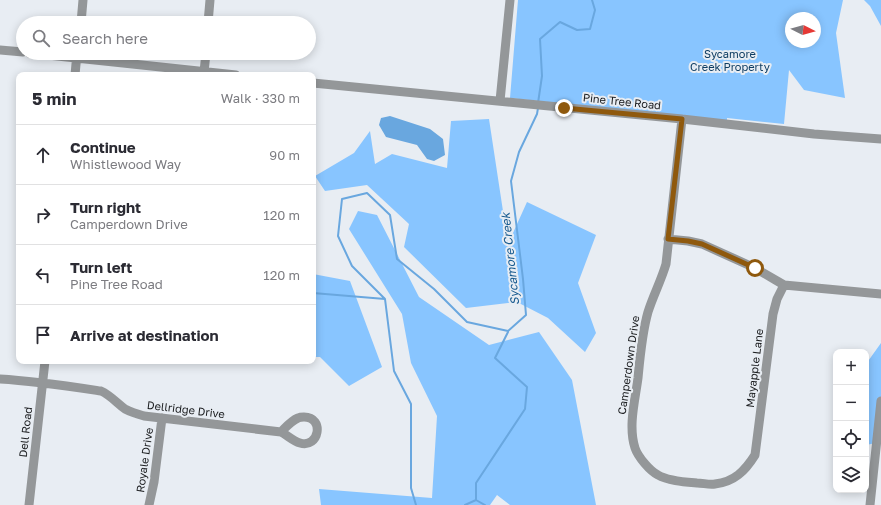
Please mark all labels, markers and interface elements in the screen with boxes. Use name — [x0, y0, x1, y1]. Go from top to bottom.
north arrow — [785, 12, 821, 48]
search box — [16, 16, 316, 60]
icon: search — [30, 27, 52, 49]
text: Search here — [62, 29, 148, 47]
park label: Sycamore Creek Property — [690, 47, 770, 73]
text: 5 min — [32, 88, 76, 109]
text: Walk · 330 m — [221, 90, 300, 106]
street label: Pine Tree Road — [582, 90, 662, 112]
route end — [555, 99, 573, 117]
text: Continue — [70, 138, 136, 156]
icon: ahead — [32, 144, 54, 166]
text: 90 m — [269, 147, 300, 163]
text: Whistlewood Way — [70, 156, 181, 172]
text: Turn right — [70, 198, 141, 216]
icon: right — [32, 204, 54, 226]
text: 120 m — [263, 207, 300, 223]
water label: Sycamore Creek — [498, 211, 522, 306]
text: Camperdown Drive — [70, 216, 188, 232]
text: Turn left — [70, 258, 132, 276]
route start — [746, 259, 764, 277]
icon: left — [32, 264, 54, 286]
text: 120 m — [263, 267, 300, 283]
text: Pine Tree Road — [70, 276, 163, 292]
street label: Camperdown Drive — [615, 315, 641, 415]
icon: arrive — [32, 324, 54, 346]
text: Arrive at destination — [70, 326, 219, 344]
street label: Mayapple Lane — [743, 328, 765, 408]
map controls — [833, 349, 869, 493]
button: + — [833, 349, 869, 385]
button: − — [833, 385, 869, 421]
street label: Dellridge Drive — [146, 398, 226, 420]
street label: Dell Road — [16, 406, 34, 458]
button: locate — [833, 421, 869, 457]
street label: Royale Drive — [133, 427, 155, 493]
button: layers — [833, 457, 869, 493]

